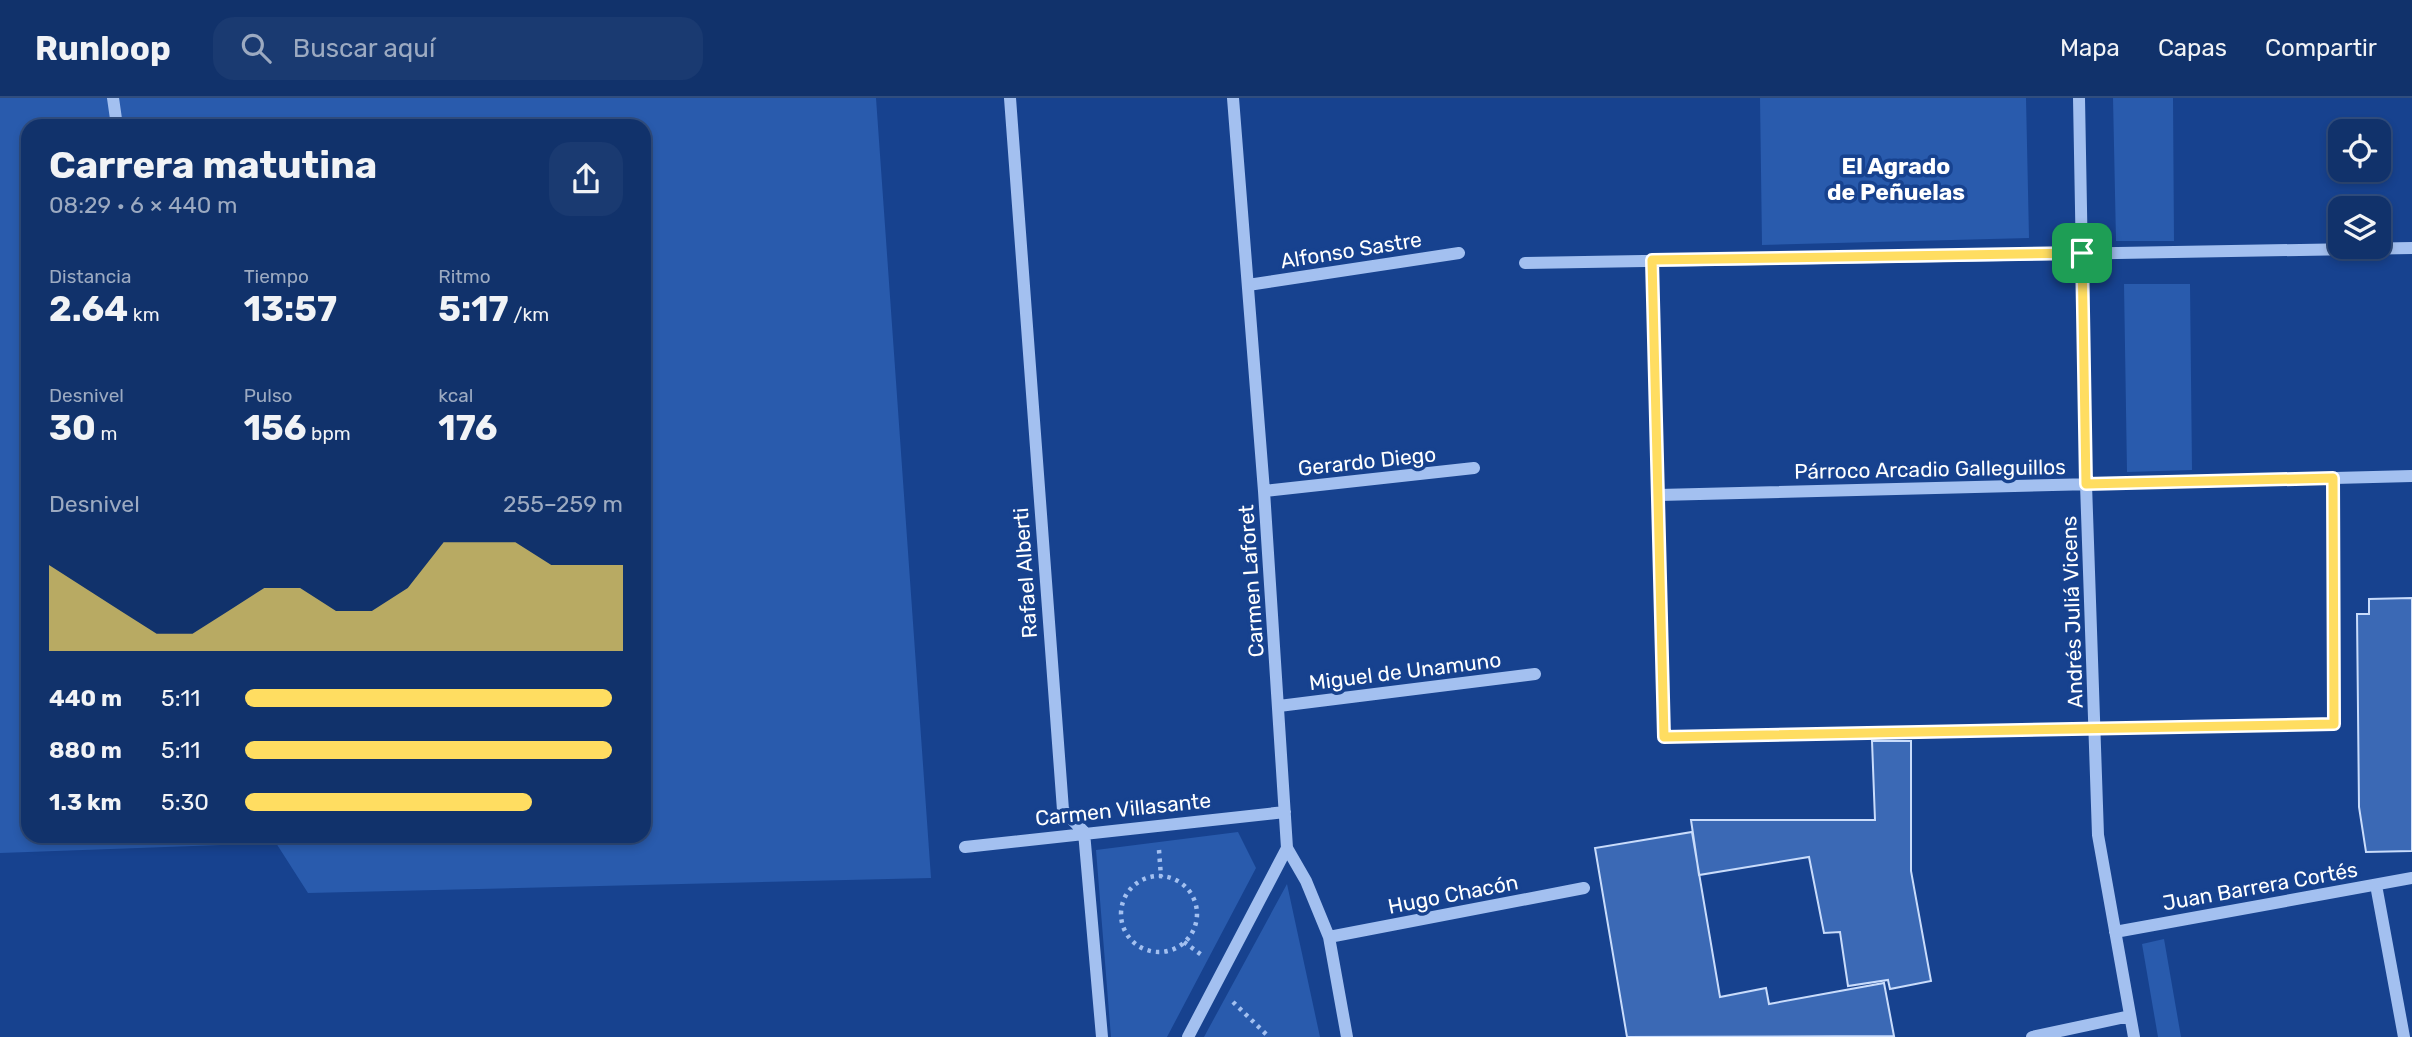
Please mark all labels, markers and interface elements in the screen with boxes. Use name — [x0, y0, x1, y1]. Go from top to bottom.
search box — [213, 17, 703, 80]
text: Runloop — [35, 29, 171, 68]
icon: search — [237, 29, 275, 67]
text: Buscar aquí — [293, 33, 435, 64]
text: Mapa — [2060, 34, 2120, 62]
text: Capas — [2158, 34, 2227, 62]
text: Compartir — [2265, 34, 2377, 62]
map controls — [2328, 119, 2391, 259]
button: locate — [2328, 119, 2391, 182]
text: Carrera matutina — [49, 142, 377, 188]
button: share — [549, 142, 623, 216]
district label: El Agrado de Peñuelas — [1827, 152, 1965, 206]
text: 08:29 · 6 × 440 m — [49, 191, 237, 219]
button: layers — [2328, 196, 2391, 259]
pin — [2052, 223, 2112, 283]
street label: Alfonso Sastre — [1279, 226, 1423, 274]
icon: arrive — [2063, 234, 2101, 272]
text: Distancia — [49, 265, 131, 288]
text: Tiempo — [244, 265, 309, 288]
text: Ritmo — [438, 265, 491, 288]
text: 2.64 — [49, 288, 128, 330]
text: 13:57 — [244, 288, 337, 330]
text: 5:17 — [438, 288, 509, 330]
text: km — [128, 303, 160, 326]
text: /km — [509, 303, 549, 326]
text: Desnivel — [49, 384, 124, 407]
text: Pulso — [244, 384, 293, 407]
text: kcal — [438, 384, 473, 407]
text: 30 — [49, 407, 96, 449]
text: 156 — [244, 407, 306, 449]
text: 176 — [438, 407, 498, 449]
text: m — [96, 422, 117, 445]
text: bpm — [306, 422, 351, 445]
street label: Gerardo Diego — [1297, 441, 1437, 481]
street label: Párroco Arcadio Galleguillos — [1794, 454, 2066, 484]
text: Desnivel — [49, 490, 140, 518]
text: 255–259 m — [503, 490, 623, 518]
street label: Carmen Laforet — [1233, 504, 1269, 658]
street label: Rafael Alberti — [1008, 507, 1042, 639]
street label: Andrés Juliá Vicens — [2056, 515, 2088, 709]
street label: Miguel de Unamuno — [1307, 647, 1503, 695]
text: 440 m — [49, 684, 122, 712]
text: 5:11 — [161, 684, 200, 712]
text: 880 m — [49, 736, 122, 764]
text: 5:11 — [161, 736, 200, 764]
street label: Carmen Villasante — [1034, 787, 1212, 831]
text: 1.3 km — [49, 788, 122, 816]
text: 5:30 — [161, 788, 209, 816]
street label: Juan Barrera Cortés — [2160, 857, 2360, 915]
street label: Hugo Chacón — [1386, 869, 1520, 919]

